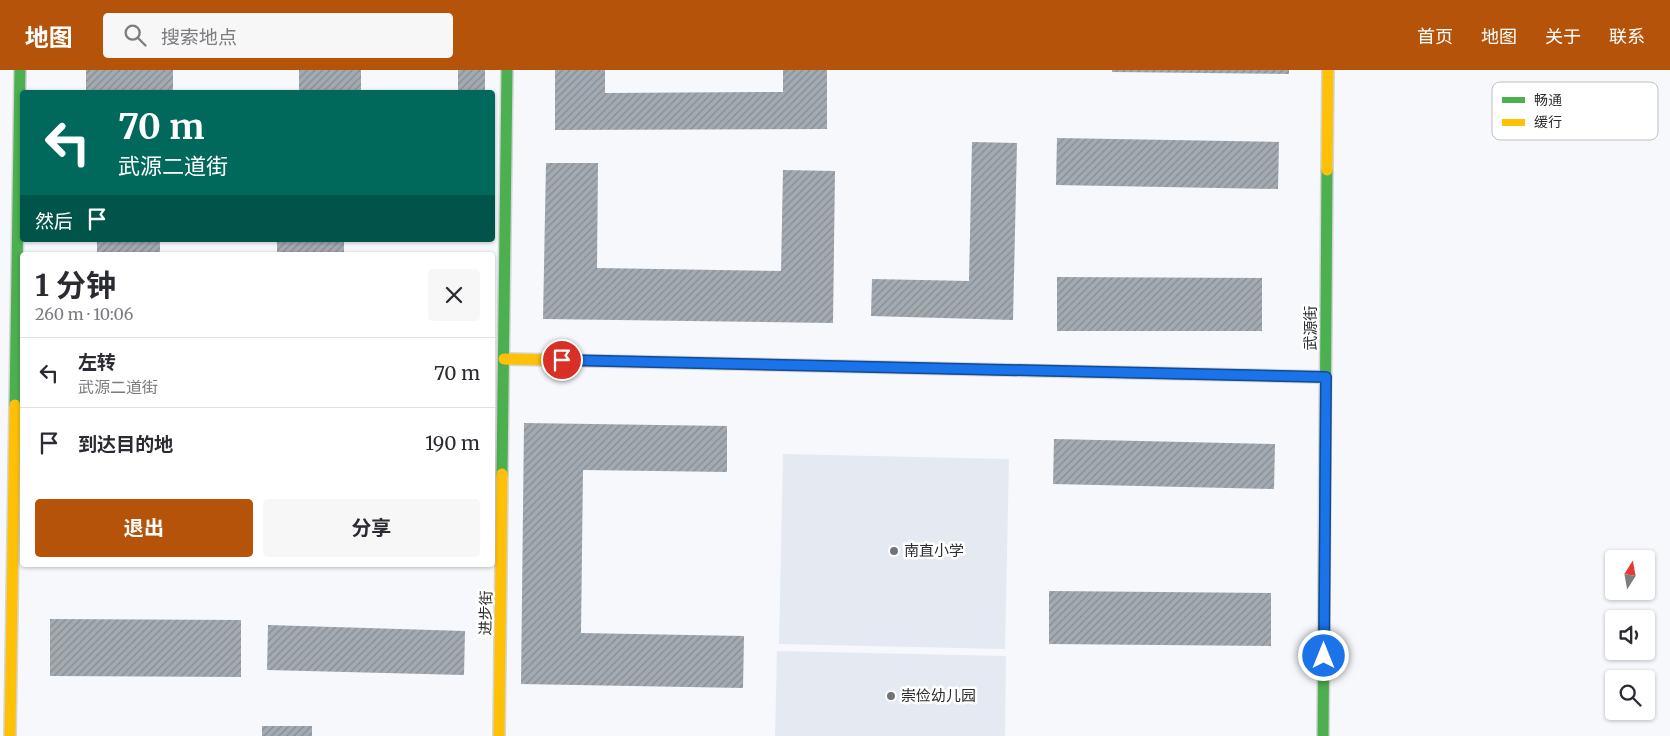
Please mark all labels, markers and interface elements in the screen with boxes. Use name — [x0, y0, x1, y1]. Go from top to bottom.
search box — [103, 13, 453, 58]
icon: search — [121, 21, 149, 49]
text: 地图 — [25, 22, 73, 53]
text: 搜索地点 — [161, 25, 237, 49]
text: 首页 — [1417, 25, 1453, 48]
text: 地图 — [1481, 25, 1517, 48]
text: 关于 — [1545, 25, 1581, 48]
text: 联系 — [1609, 25, 1645, 48]
legend — [1492, 82, 1658, 140]
text: 畅通 — [1534, 91, 1562, 109]
text: 70 m — [118, 105, 205, 149]
icon: left — [35, 110, 100, 175]
text: 缓行 — [1534, 113, 1562, 131]
text: 武源二道街 — [118, 152, 228, 180]
icon: arrive — [83, 205, 111, 233]
text: 然后 — [35, 209, 73, 233]
text: 1 分钟 — [35, 266, 116, 304]
button: close — [428, 269, 480, 321]
text: 260 m · 10:06 — [35, 304, 133, 324]
street label: 武源街 — [1301, 305, 1320, 351]
pin — [541, 339, 583, 381]
icon: arrive — [548, 346, 576, 374]
text: 左转 — [78, 350, 116, 374]
icon: left — [35, 359, 63, 387]
text: 70 m — [434, 361, 480, 385]
text: 武源二道街 — [78, 377, 158, 397]
icon: arrive — [35, 429, 63, 457]
text: 190 m — [425, 431, 480, 455]
text: 到达目的地 — [78, 432, 173, 456]
button: 退出 — [35, 499, 253, 557]
button: 分享 — [263, 499, 480, 557]
place label: 南直小学 — [904, 541, 964, 560]
marker: 南直小学 — [888, 545, 900, 557]
north arrow — [1605, 550, 1655, 600]
map controls — [1605, 550, 1655, 720]
street label: 进步街 — [476, 590, 495, 636]
button: sound — [1605, 610, 1655, 660]
position arrow — [1297, 629, 1349, 681]
button: search — [1605, 670, 1655, 720]
place label: 崇俭幼儿园 — [901, 686, 976, 705]
marker: 崇俭幼儿园 — [885, 690, 897, 702]

